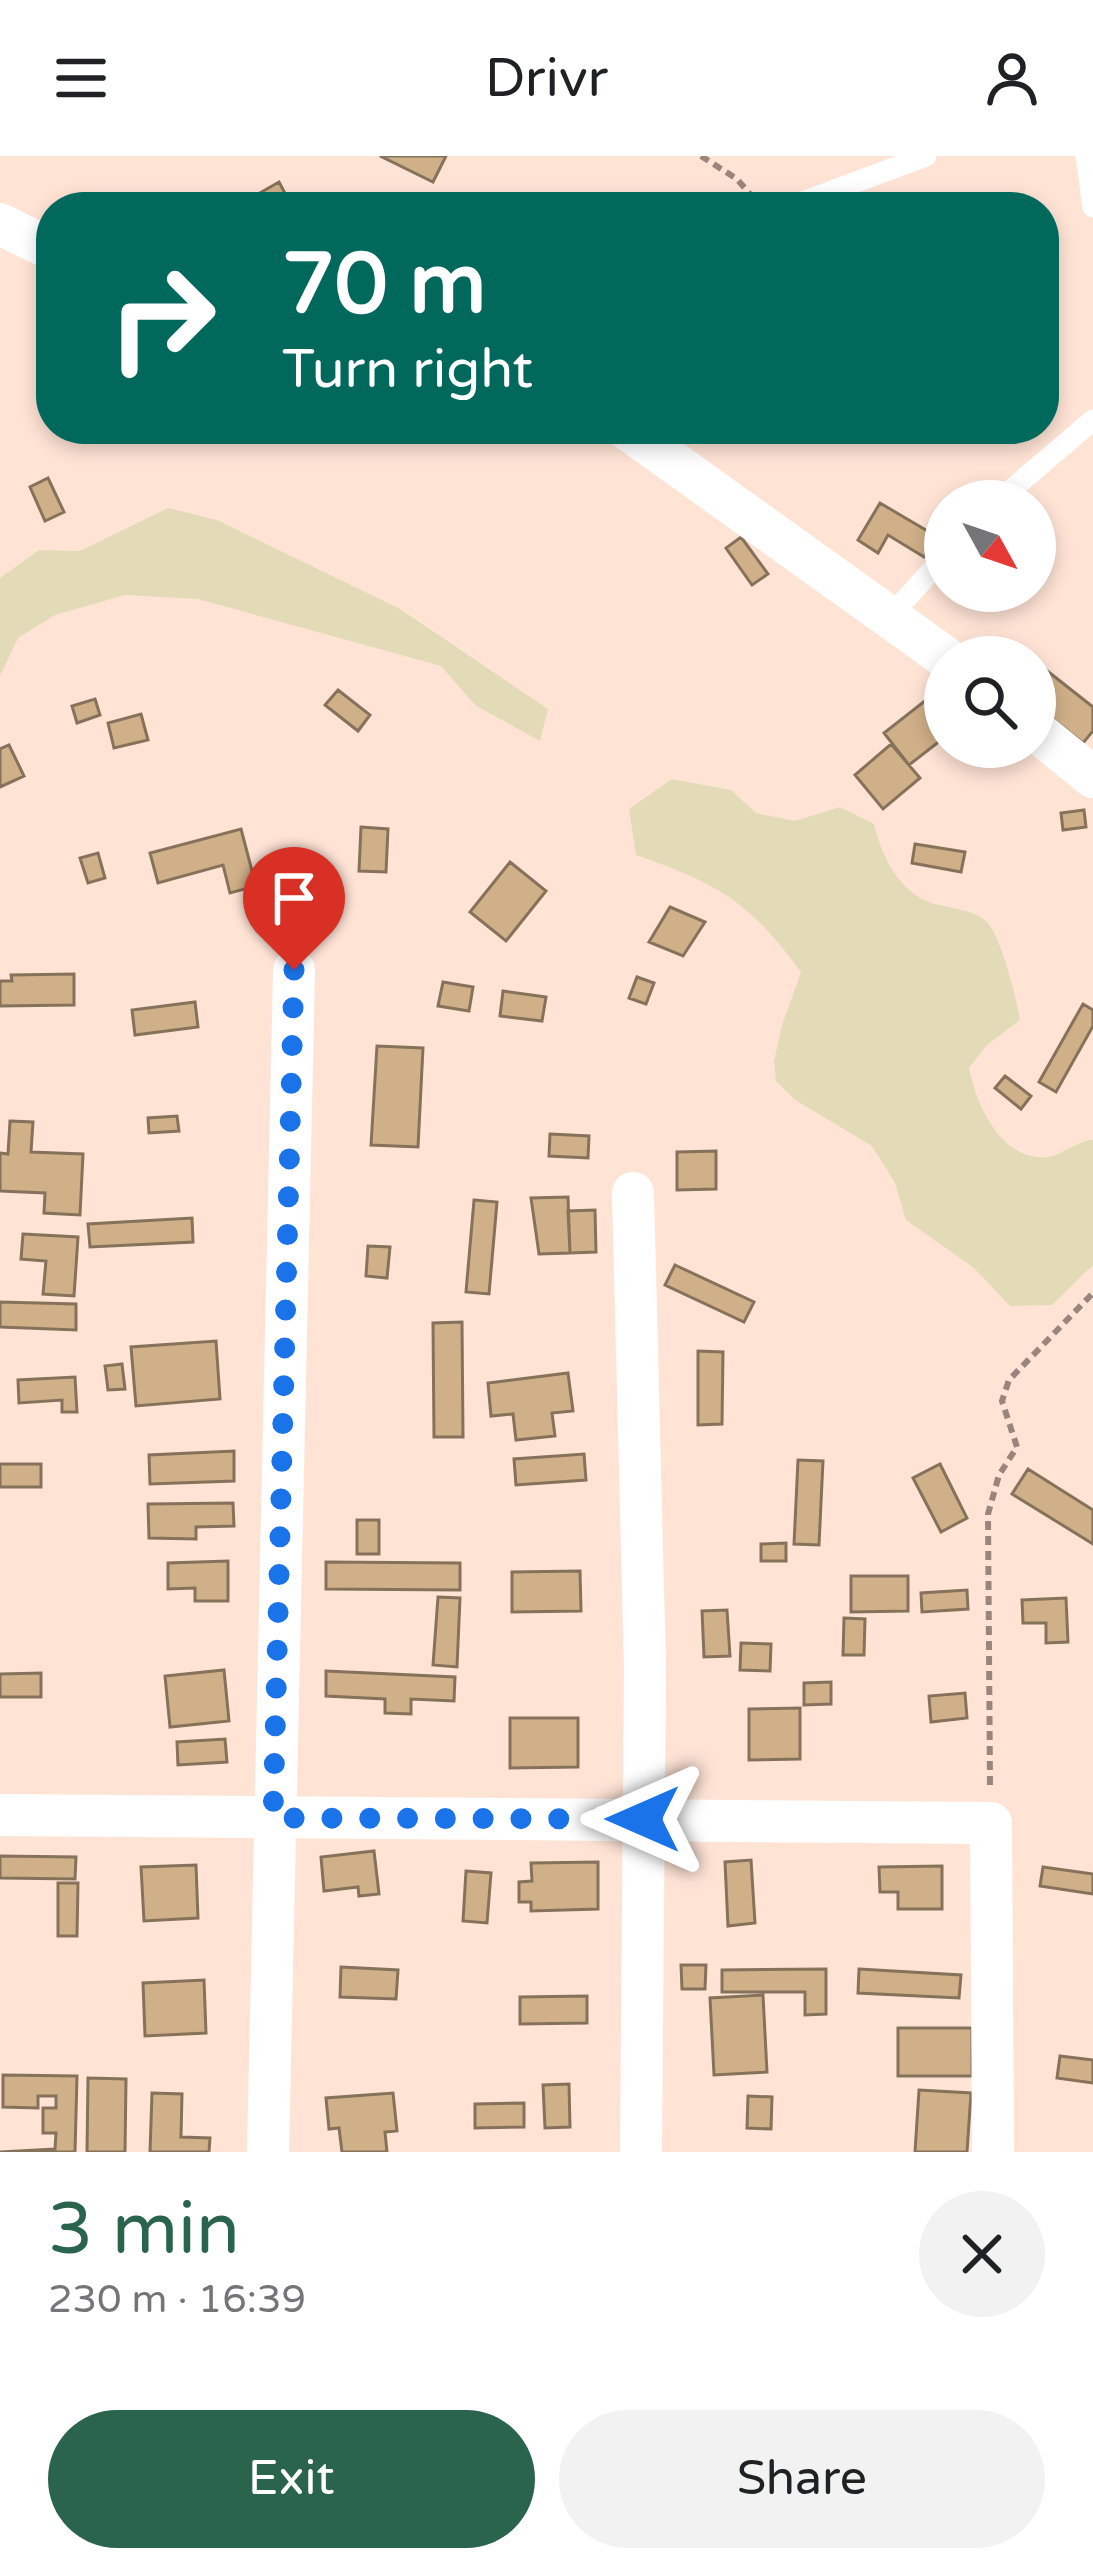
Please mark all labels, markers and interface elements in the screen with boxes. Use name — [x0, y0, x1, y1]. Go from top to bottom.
icon: menu — [48, 45, 114, 111]
icon: person — [979, 45, 1045, 111]
text: Drivr — [485, 46, 608, 111]
text: 70 m — [282, 235, 486, 336]
icon: right — [84, 240, 240, 396]
text: Turn right — [282, 337, 533, 402]
north arrow — [924, 480, 1056, 612]
map controls — [924, 480, 1056, 768]
button: search — [924, 636, 1056, 768]
pin — [243, 847, 345, 970]
icon: arrive — [261, 865, 327, 931]
position arrow — [580, 1756, 706, 1882]
text: 3 min — [48, 2187, 240, 2274]
button: close — [919, 2191, 1045, 2317]
text: 230 m · 16:39 — [48, 2276, 306, 2323]
button: Exit — [48, 2410, 535, 2548]
button: Share — [559, 2410, 1045, 2548]

